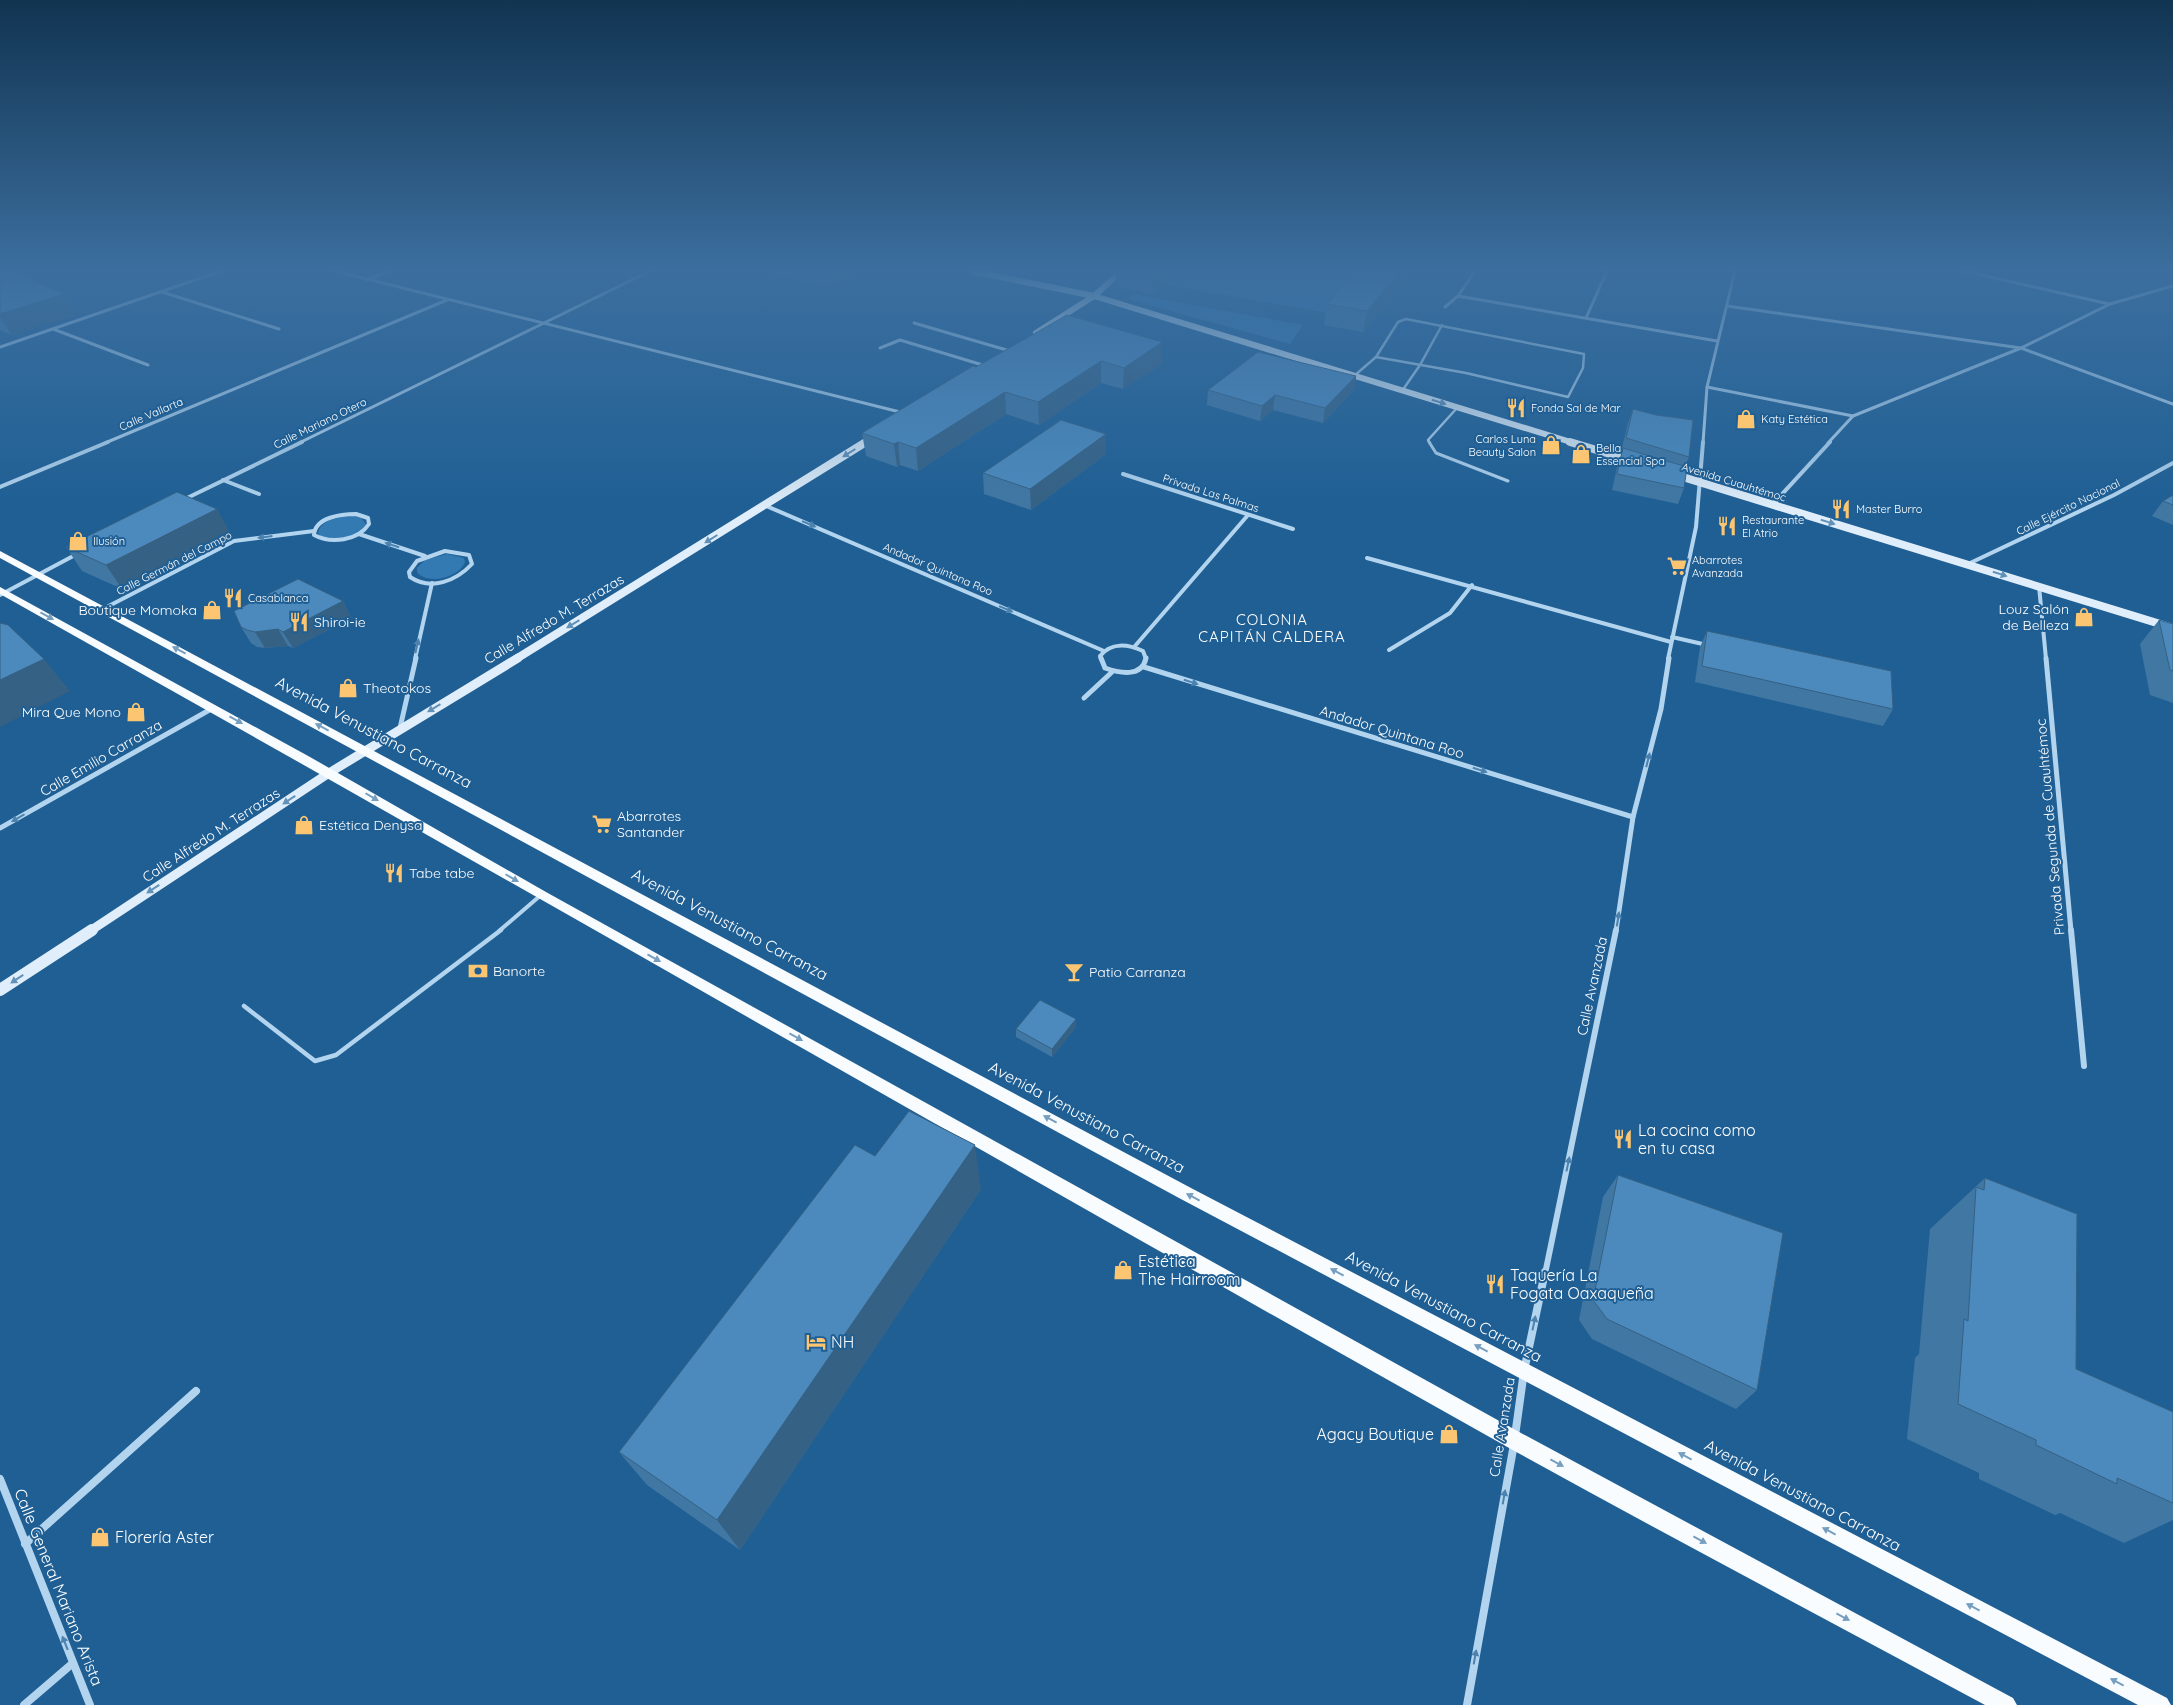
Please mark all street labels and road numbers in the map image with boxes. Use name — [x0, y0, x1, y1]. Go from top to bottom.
street label: Calle Vallarta — [117, 394, 185, 434]
street label: Calle Mariano Otero — [271, 394, 369, 452]
street label: Avenida Cuauhtémoc — [1680, 459, 1788, 505]
street label: Privada Las Palmas — [1161, 471, 1261, 515]
street label: Calle Ejército Nacional — [2014, 476, 2122, 538]
street label: Calle Germán del Campo — [114, 528, 234, 598]
street label: Andador Quintana Roo — [881, 540, 995, 599]
street label: Calle Alfredo M. Terrazas — [481, 570, 627, 668]
street label: Avenida Venustiano Carranza — [272, 672, 476, 792]
street label: Andador Quintana Roo — [1318, 701, 1466, 763]
street label: Calle Emilio Carranza — [37, 716, 165, 800]
street label: Privada Segunda de Cuauhtémoc — [2032, 718, 2068, 936]
street label: Calle Alfredo M. Terrazas — [139, 784, 283, 886]
street label: Avenida Venustiano Carranza — [628, 864, 832, 984]
street label: Calle Avanzada — [1573, 935, 1611, 1037]
street label: Avenida Venustiano Carranza — [985, 1057, 1189, 1177]
street label: Avenida Venustiano Carranza — [1342, 1246, 1546, 1366]
street label: Calle Avanzada — [1485, 1376, 1519, 1478]
street label: Avenida Venustiano Carranza — [1701, 1435, 1905, 1555]
street label: Calle General Mariano Arista — [10, 1485, 108, 1689]

